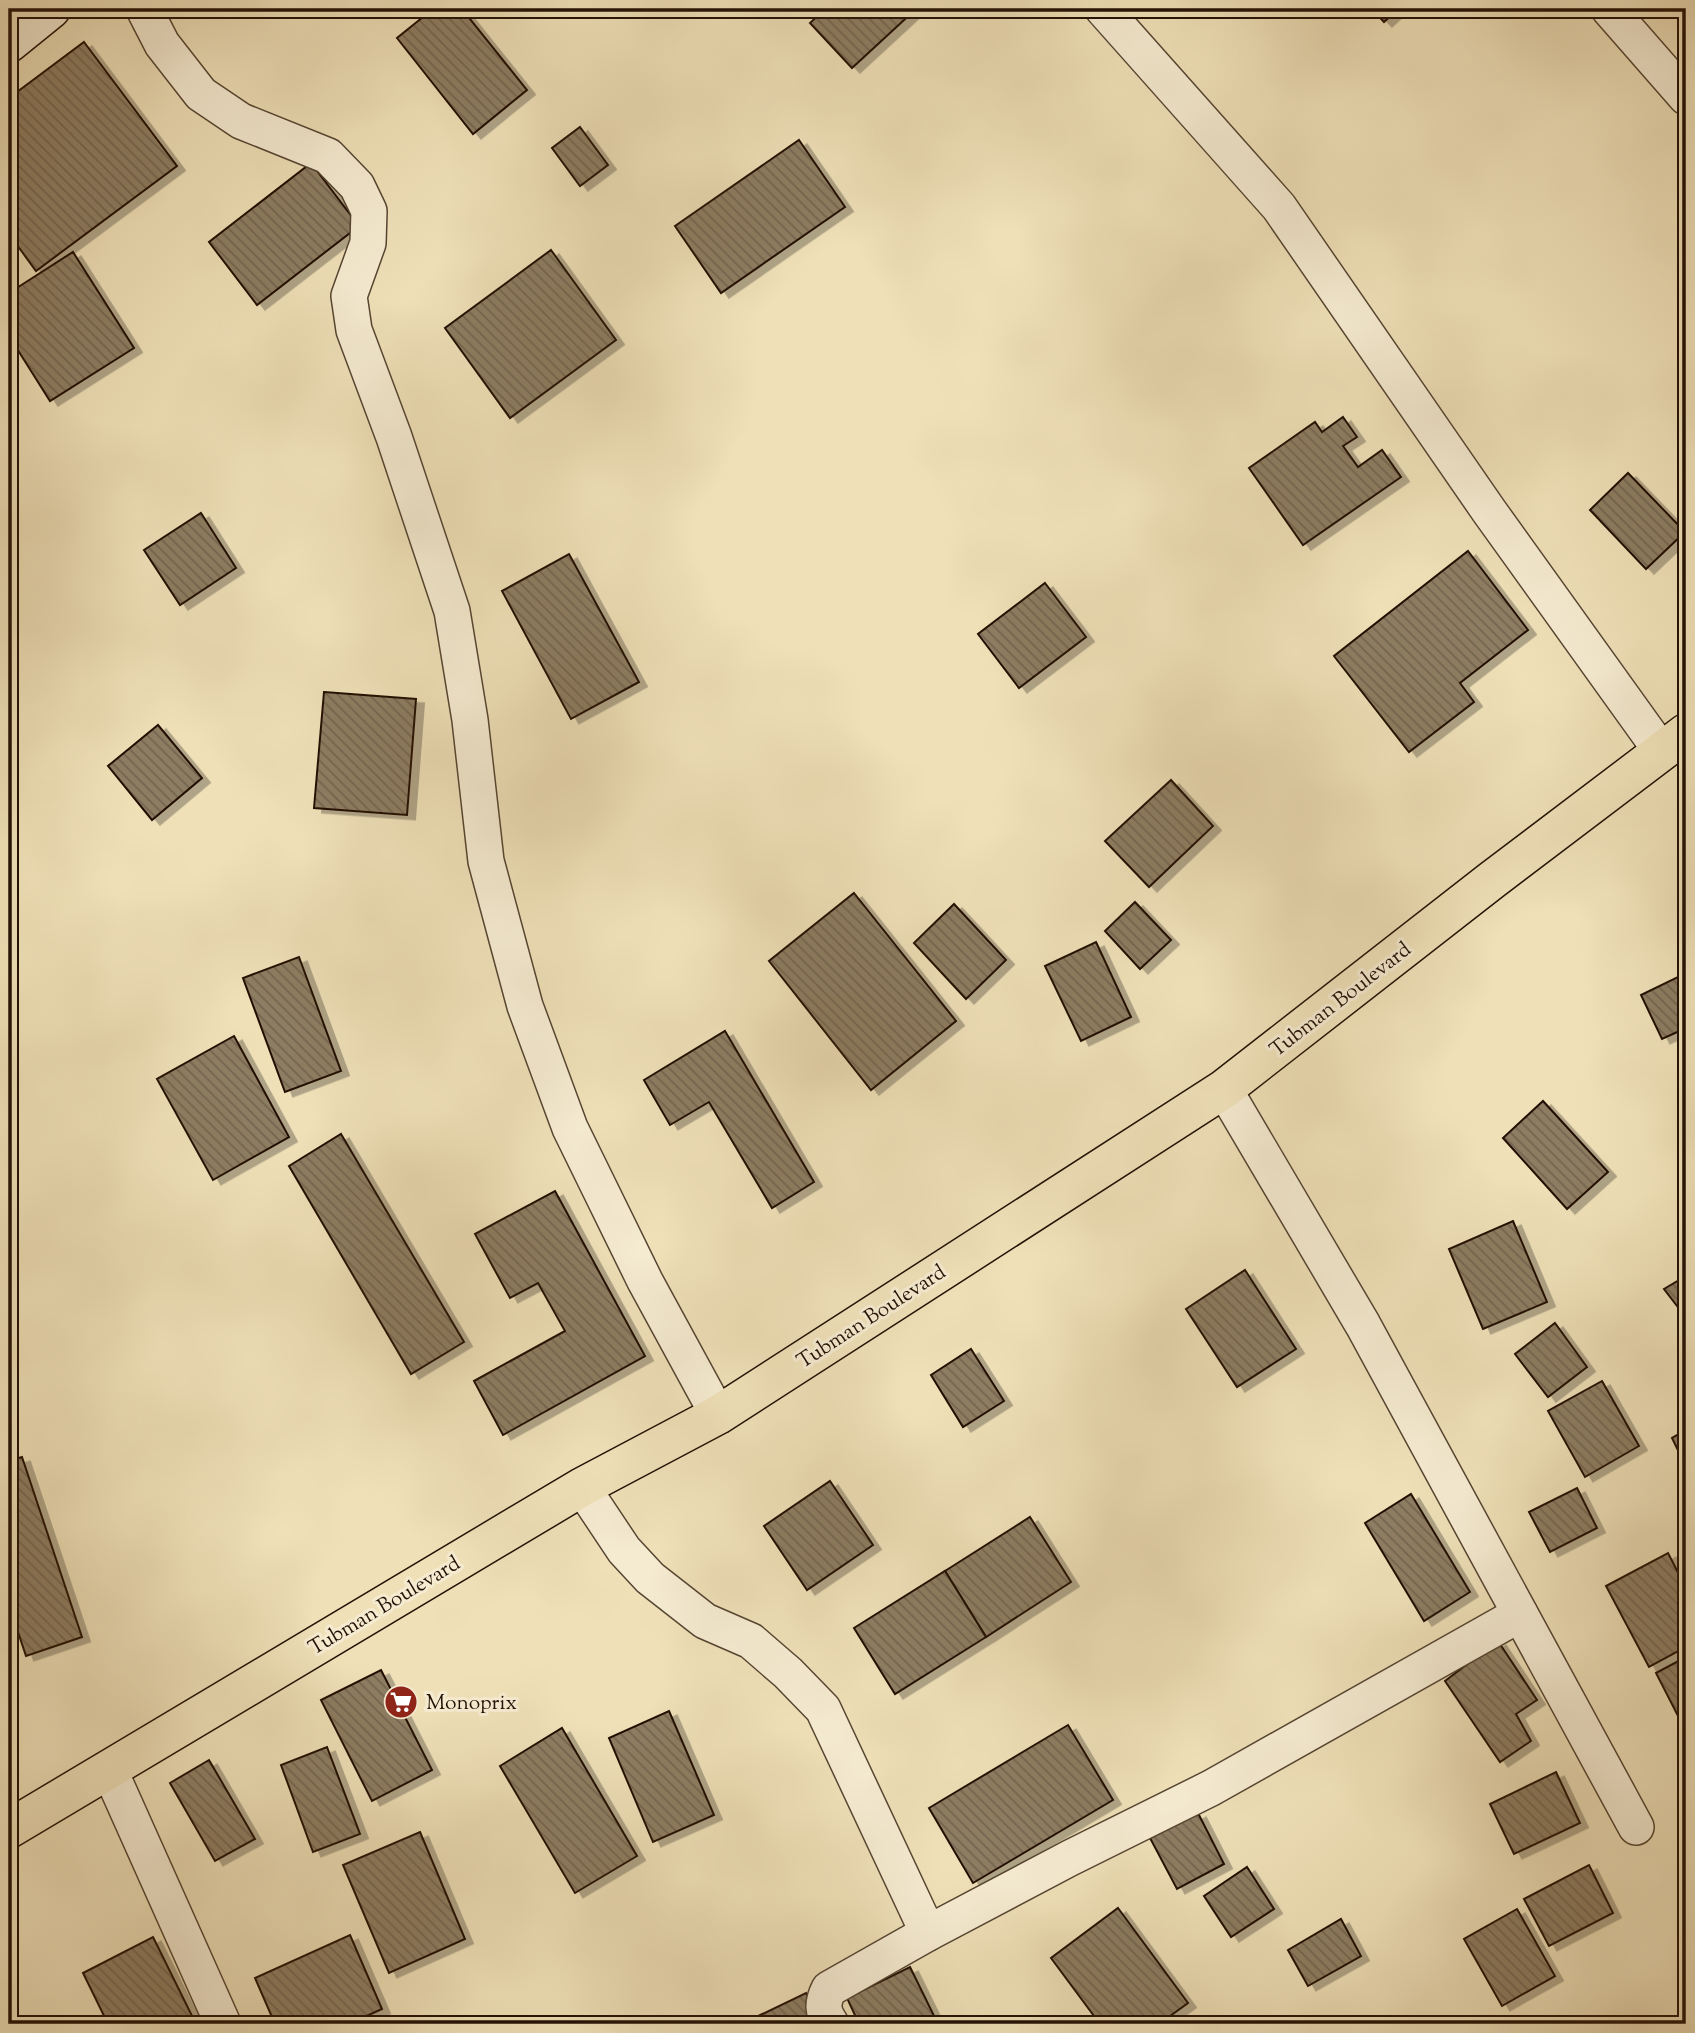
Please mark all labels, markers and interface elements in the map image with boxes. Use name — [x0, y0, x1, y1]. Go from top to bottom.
street label: Tubman Boulevard — [1264, 936, 1418, 1065]
street label: Tubman Boulevard — [792, 1258, 953, 1377]
street label: Tubman Boulevard — [303, 1549, 467, 1664]
supermarket icon: Monoprix — [382, 1683, 420, 1721]
place label: Monoprix — [426, 1689, 517, 1719]

